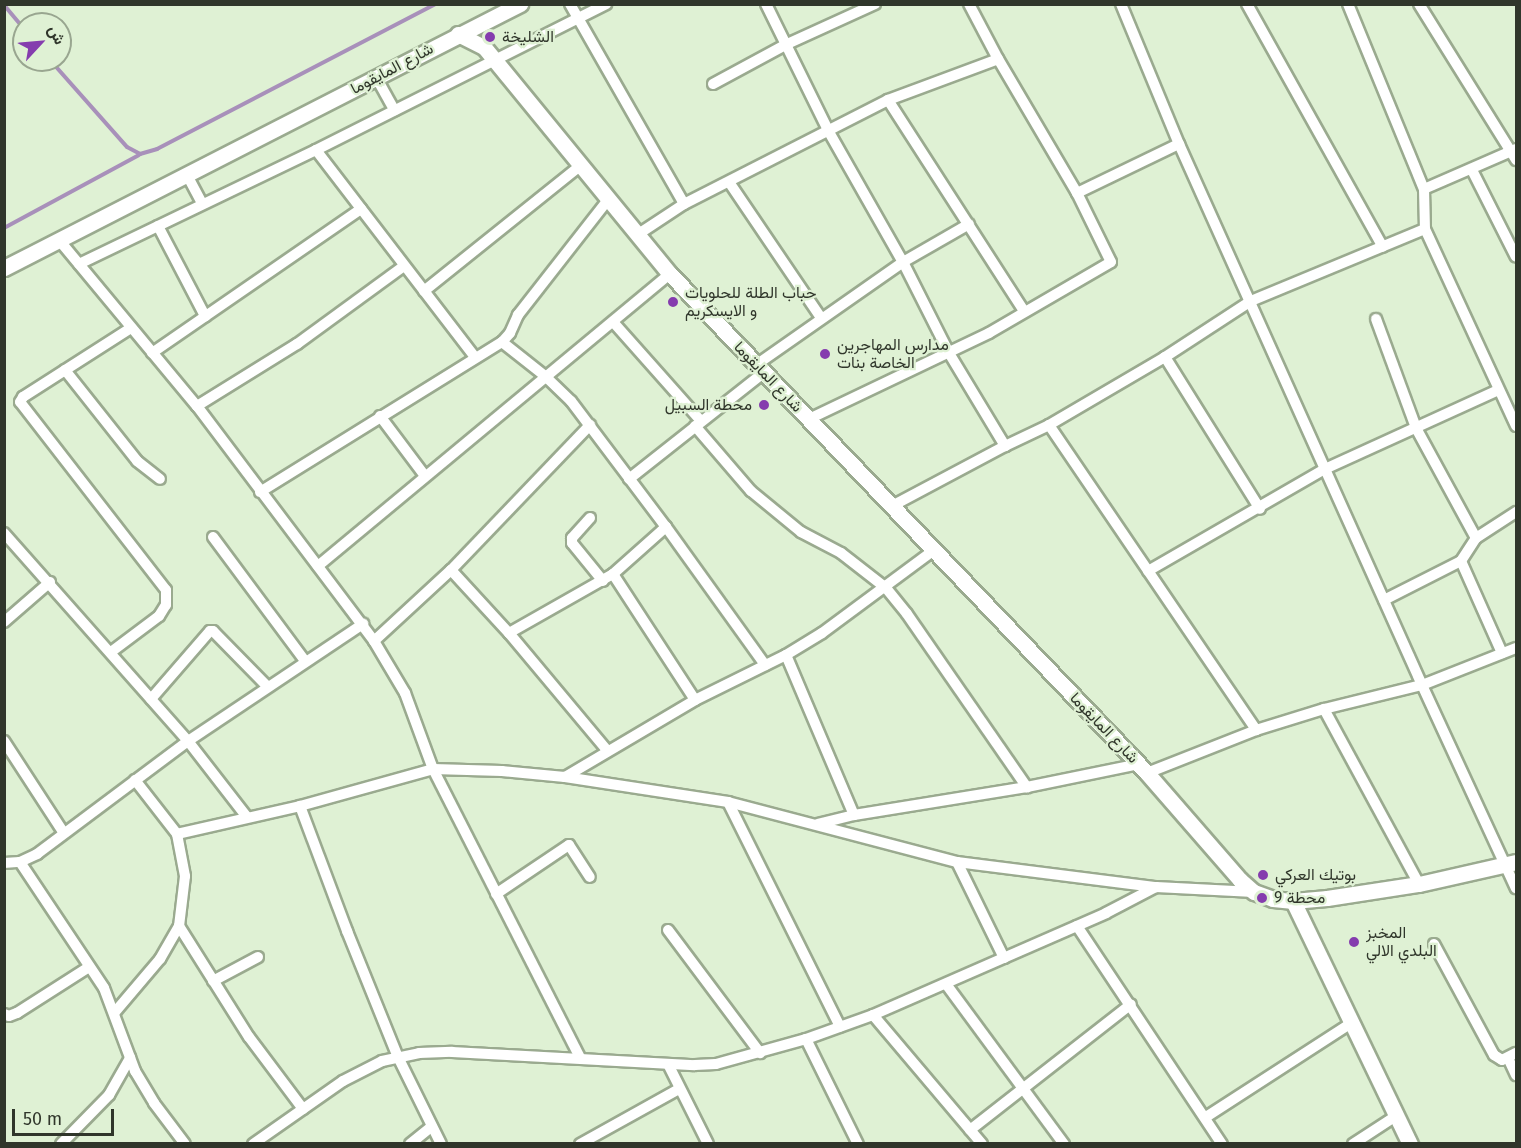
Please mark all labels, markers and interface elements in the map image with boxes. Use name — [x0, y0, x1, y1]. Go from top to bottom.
north arrow — [12, 12, 72, 72]
text: ش — [44, 22, 70, 48]
place label: الشليخة — [502, 27, 554, 47]
marker: الشليخة — [483, 30, 497, 44]
street label: شارع المايقوما — [347, 39, 437, 99]
place label: حباب الطلة للحلويات و الايسكريم — [685, 283, 816, 321]
marker: حباب الطلة للحلويات و الايسكريم — [666, 295, 680, 309]
place label: مدارس المهاجرين الخاصة بنات — [837, 335, 949, 373]
street label: شارع المايقوما — [730, 338, 806, 416]
marker: مدارس المهاجرين الخاصة بنات — [818, 347, 832, 361]
place label: محطة السبيل — [665, 395, 752, 415]
marker: محطة السبيل — [757, 398, 771, 412]
street label: شارع المايقوما — [1066, 689, 1142, 767]
place label: بوتيك العركي — [1275, 865, 1356, 885]
marker: بوتيك العركي — [1256, 868, 1270, 882]
place label: محطة 9 — [1274, 888, 1325, 908]
marker: محطة 9 — [1255, 891, 1269, 905]
place label: المخبز البلدي الالي — [1366, 923, 1437, 961]
marker: المخبز البلدي الالي — [1347, 935, 1361, 949]
scale bar — [15, 1097, 117, 1135]
text: 50 m — [23, 1108, 62, 1130]

